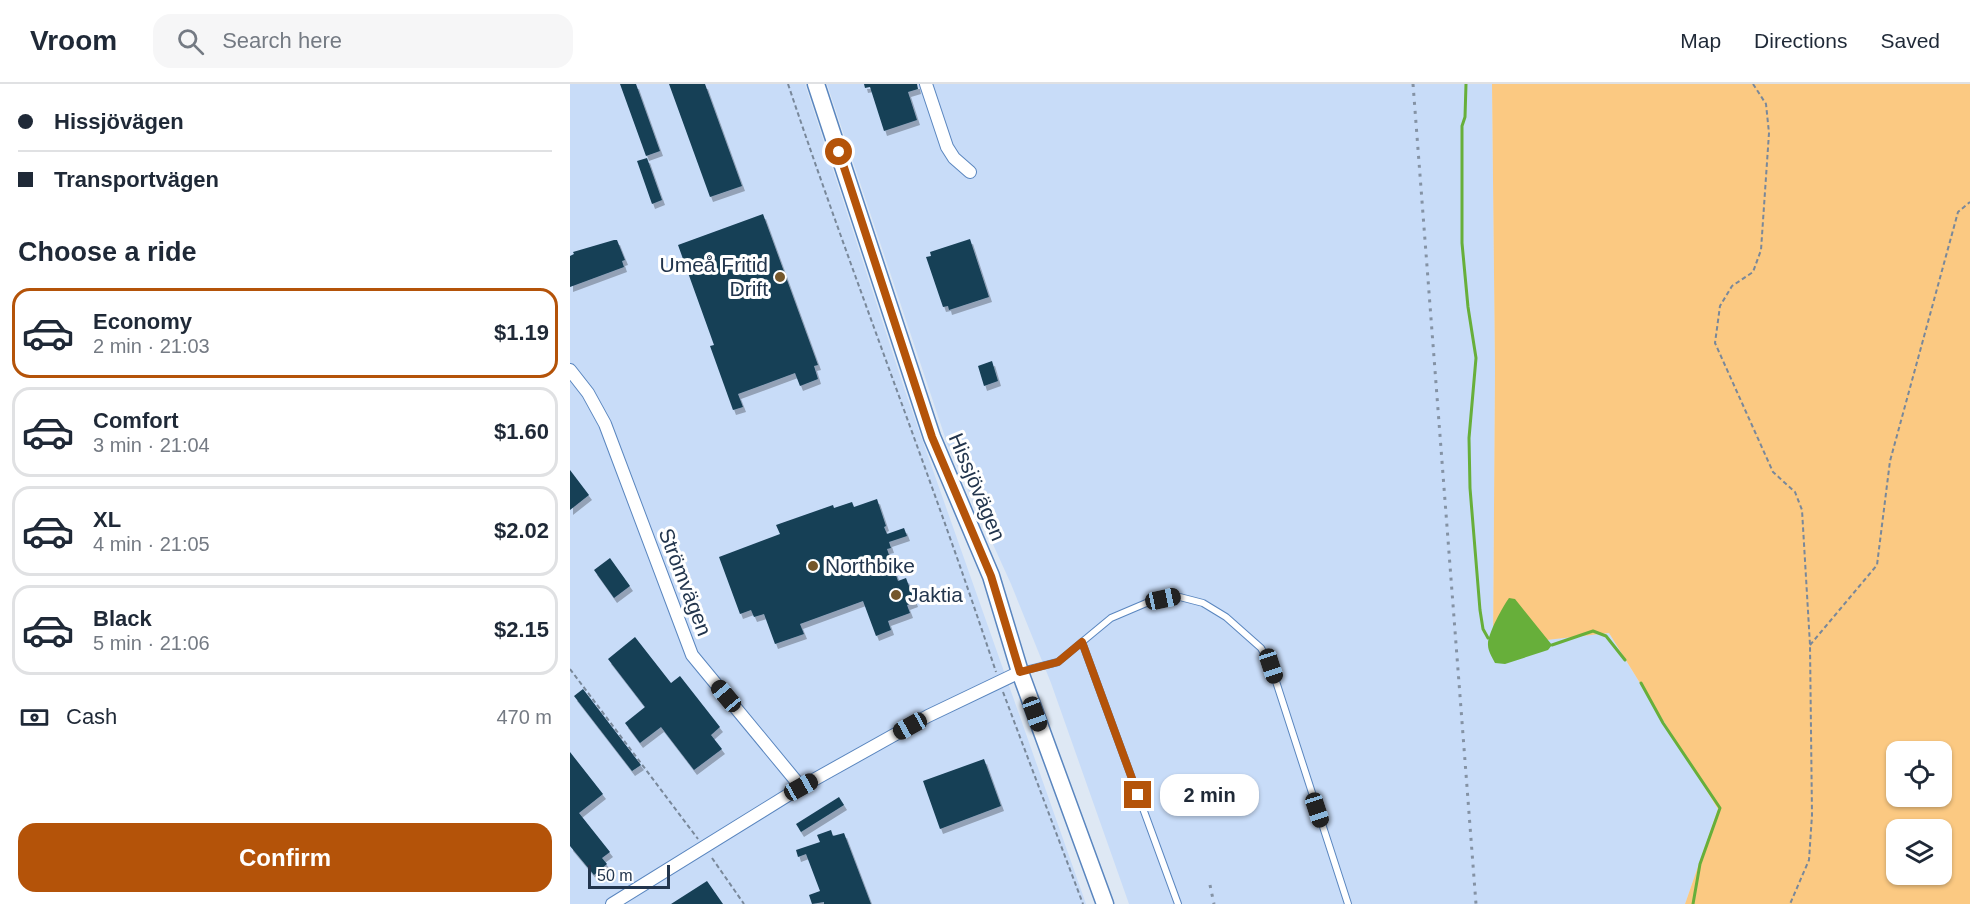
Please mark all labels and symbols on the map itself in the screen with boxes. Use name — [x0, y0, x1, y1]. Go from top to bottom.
route start — [825, 138, 852, 165]
place label: Umeå Fritid Drift — [659, 253, 768, 300]
marker: Umeå Fritid Drift — [773, 270, 787, 284]
street label: Hissjövägen — [945, 430, 1010, 544]
street label: Strömvägen — [654, 525, 716, 639]
place label: Northbike — [825, 554, 915, 577]
marker: Northbike — [806, 559, 820, 573]
place label: Jaktia — [908, 583, 963, 606]
car — [1144, 586, 1182, 612]
marker: Jaktia — [889, 588, 903, 602]
car — [1257, 646, 1285, 686]
car — [708, 676, 744, 716]
car — [1020, 694, 1050, 734]
car — [890, 709, 930, 743]
car — [781, 770, 821, 804]
callout: 2 min — [1159, 774, 1258, 816]
route end — [1124, 781, 1151, 808]
car — [1303, 790, 1331, 830]
scale bar — [588, 862, 670, 890]

